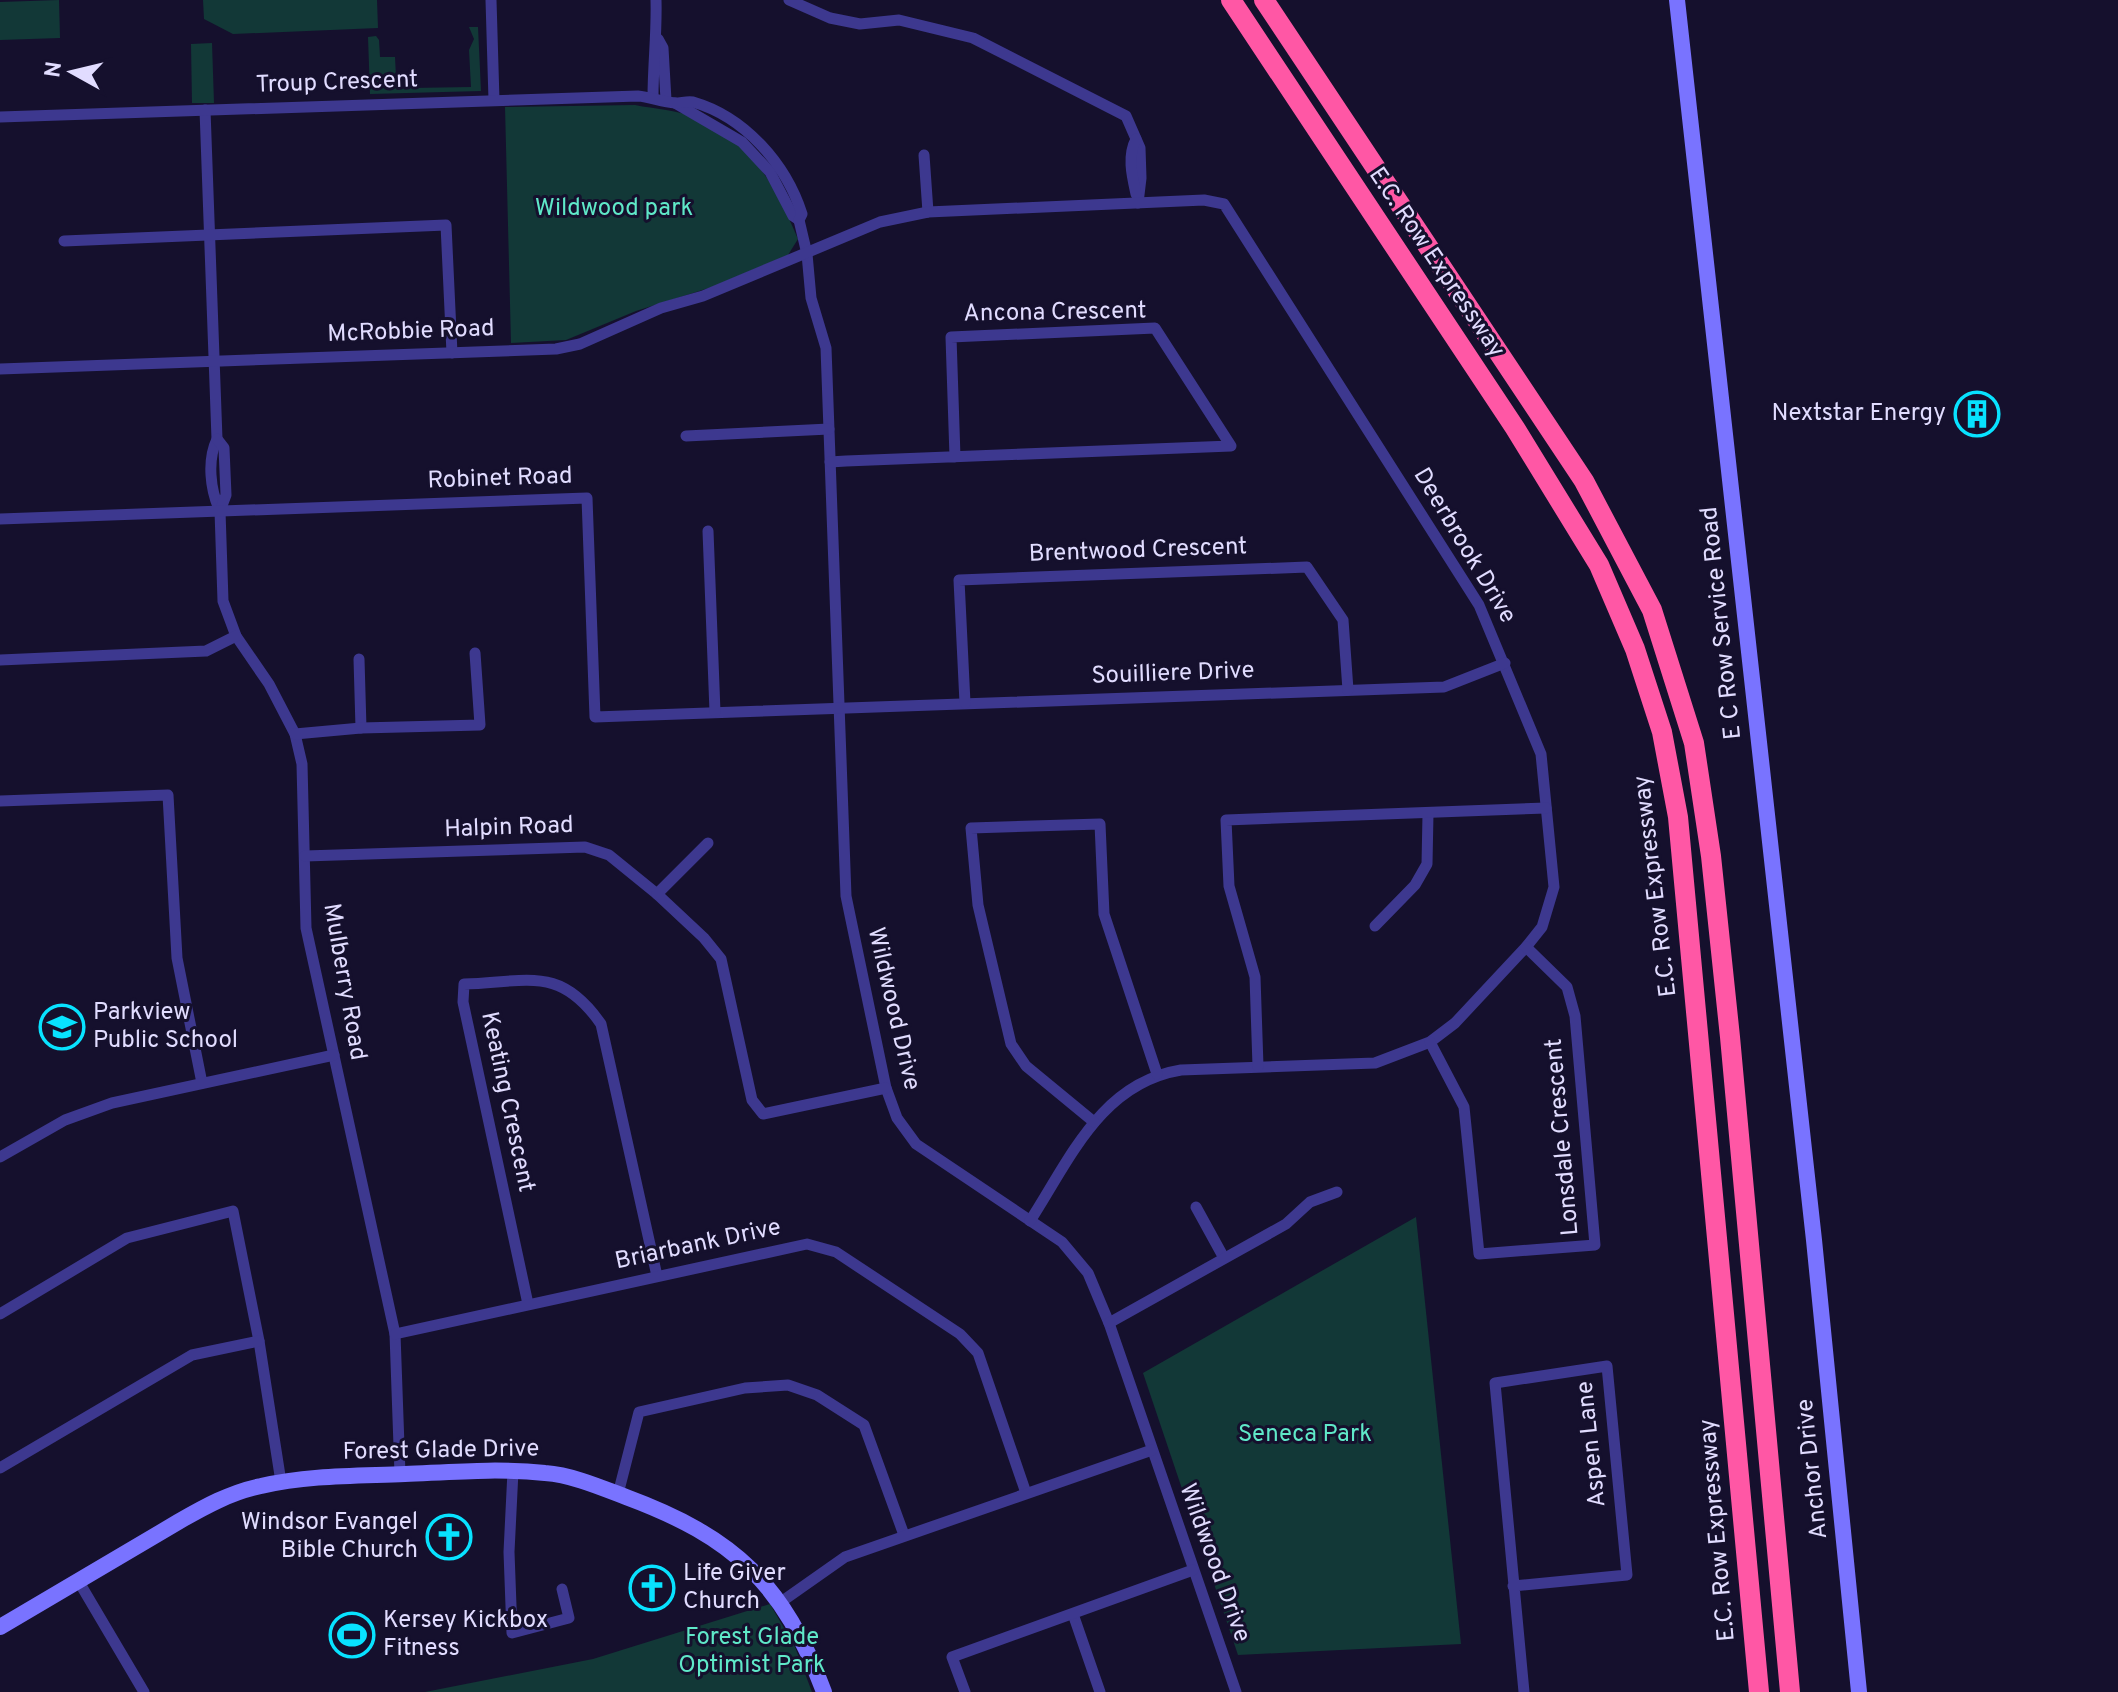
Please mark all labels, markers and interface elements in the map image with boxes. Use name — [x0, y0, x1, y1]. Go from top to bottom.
north arrow — [32, 32, 112, 112]
text: N — [40, 60, 69, 79]
street label: Troup Crescent — [255, 65, 419, 101]
street label: E.C. Row Expressway — [1361, 162, 1511, 364]
park label: Wildwood park — [535, 194, 693, 224]
street label: Ancona Crescent — [963, 296, 1147, 330]
street label: McRobbie Road — [327, 314, 495, 350]
building icon: Nextstar Energy — [1953, 390, 2001, 438]
place label: Nextstar Energy — [1772, 399, 1946, 429]
street label: Robinet Road — [427, 461, 573, 497]
street label: Deerbrook Drive — [1406, 463, 1522, 629]
street label: E C Row Service Road — [1695, 505, 1749, 741]
street label: Brentwood Crescent — [1028, 532, 1248, 570]
street label: Souilliere Drive — [1091, 656, 1255, 692]
street label: E.C. Row Expressway — [1628, 773, 1684, 999]
street label: Halpin Road — [444, 811, 574, 845]
street label: Mulberry Road — [315, 901, 373, 1063]
street label: Wildwood Drive — [860, 925, 926, 1093]
place label: Parkview Public School — [93, 998, 238, 1056]
school or university icon: Parkview Public School — [38, 1003, 86, 1051]
street label: Keating Crescent — [473, 1009, 541, 1195]
street label: Lonsdale Crescent — [1539, 1037, 1587, 1237]
street label: Briarbank Drive — [612, 1213, 784, 1277]
street label: Aspen Lane — [1570, 1379, 1614, 1509]
street label: Anchor Drive — [1791, 1397, 1835, 1541]
street label: E.C. Row Expressway — [1693, 1418, 1743, 1642]
park label: Seneca Park — [1238, 1420, 1372, 1450]
street label: Forest Glade Drive — [342, 1434, 540, 1468]
street label: Wildwood Drive — [1171, 1480, 1257, 1646]
place label: Windsor Evangel Bible Church — [241, 1508, 418, 1566]
church icon: Windsor Evangel Bible Church — [425, 1513, 473, 1561]
place label: Life Giver Church — [683, 1559, 786, 1617]
church icon: Life Giver Church — [628, 1564, 676, 1612]
place label: Kersey Kickbox Fitness — [383, 1606, 548, 1664]
sports icon: Kersey Kickbox Fitness — [328, 1611, 376, 1659]
park label: Forest Glade Optimist Park — [678, 1623, 826, 1681]

